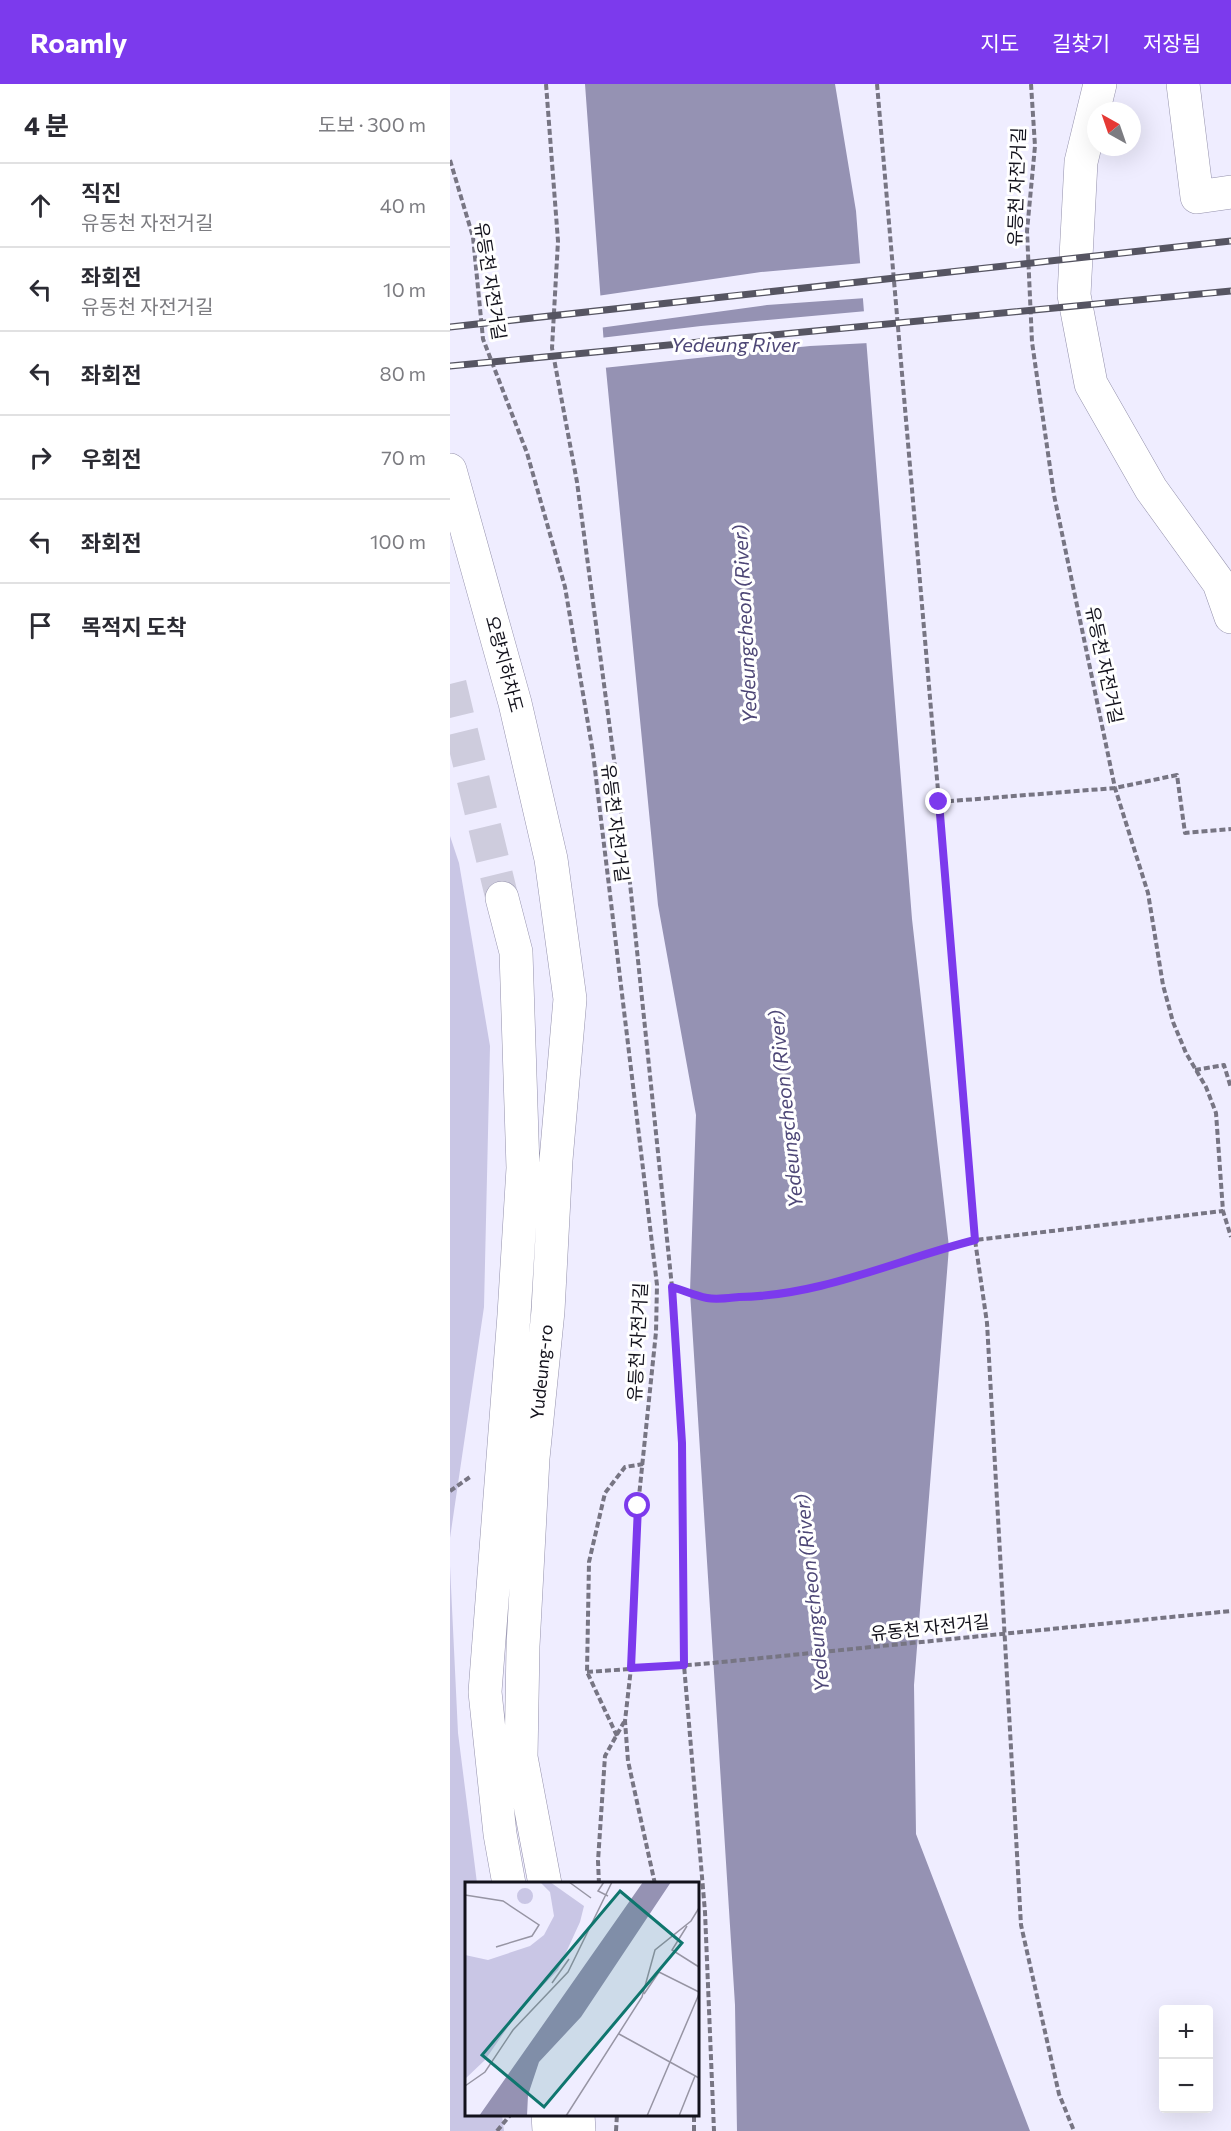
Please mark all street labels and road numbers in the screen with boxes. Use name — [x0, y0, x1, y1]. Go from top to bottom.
street label: 유등천 자전거길 — [1003, 127, 1029, 247]
street label: 유등천 자전거길 — [471, 220, 511, 342]
street label: 유등천 자전거길 — [1082, 604, 1128, 725]
street label: 오량지하차도 — [481, 613, 528, 715]
street label: 유등천 자전거길 — [598, 762, 634, 883]
street label: 유등천 자전거길 — [623, 1282, 651, 1402]
street label: Yudeung-ro — [525, 1323, 557, 1421]
street label: 유동천 자전거길 — [869, 1610, 990, 1644]

